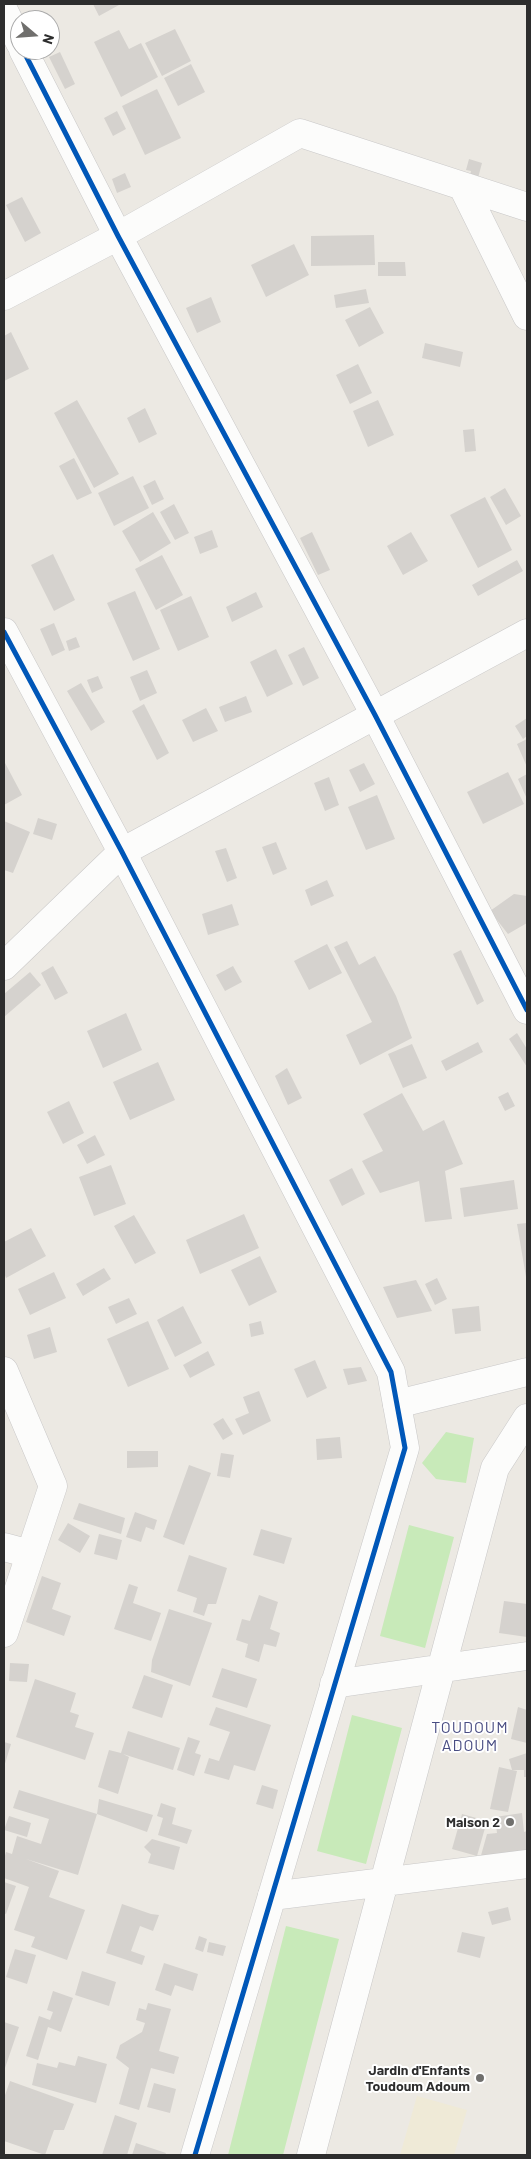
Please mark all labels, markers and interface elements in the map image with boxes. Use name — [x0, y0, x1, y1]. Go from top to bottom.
north arrow — [10, 10, 60, 60]
text: N — [39, 32, 58, 47]
district label: TOUDOUM ADOUM — [430, 1718, 510, 1756]
place label: Maison 2 — [446, 1814, 500, 1830]
marker: Maison 2 — [504, 1816, 516, 1828]
place label: Jardin d'Enfants Toudoum Adoum — [366, 2062, 470, 2094]
marker: Jardin d'Enfants Toudoum Adoum — [474, 2072, 486, 2084]

